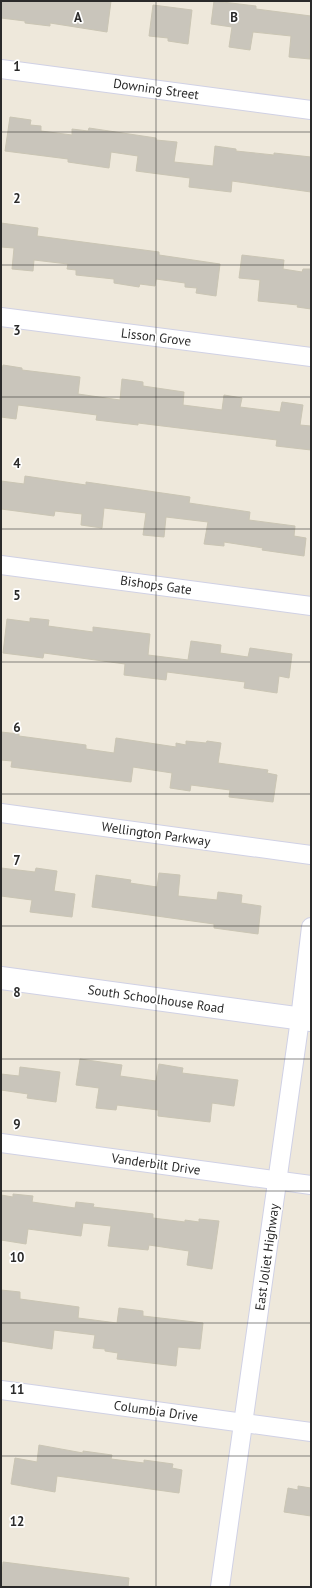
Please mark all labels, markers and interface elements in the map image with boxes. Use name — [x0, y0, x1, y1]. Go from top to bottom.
text: A — [74, 9, 82, 26]
text: B — [230, 9, 238, 26]
text: 1 — [13, 58, 21, 75]
street label: Downing Street — [112, 75, 200, 104]
text: 2 — [13, 190, 21, 207]
text: 3 — [13, 322, 21, 339]
street label: Lisson Grove — [120, 324, 192, 350]
text: 4 — [13, 455, 21, 472]
street label: Bishops Gate — [119, 572, 193, 598]
text: 5 — [13, 587, 21, 604]
text: 6 — [13, 719, 21, 736]
street label: Wellington Parkway — [100, 818, 212, 850]
text: 7 — [13, 852, 21, 869]
street label: South Schoolhouse Road — [87, 981, 225, 1017]
text: 8 — [13, 984, 21, 1001]
text: 9 — [13, 1116, 21, 1133]
street label: Vanderbilt Drive — [109, 1149, 202, 1179]
street label: East Joliet Highway — [251, 1203, 283, 1311]
text: 10 — [10, 1249, 24, 1266]
text: 11 — [10, 1381, 24, 1398]
street label: Columbia Drive — [113, 1397, 199, 1425]
text: 12 — [10, 1513, 24, 1530]

